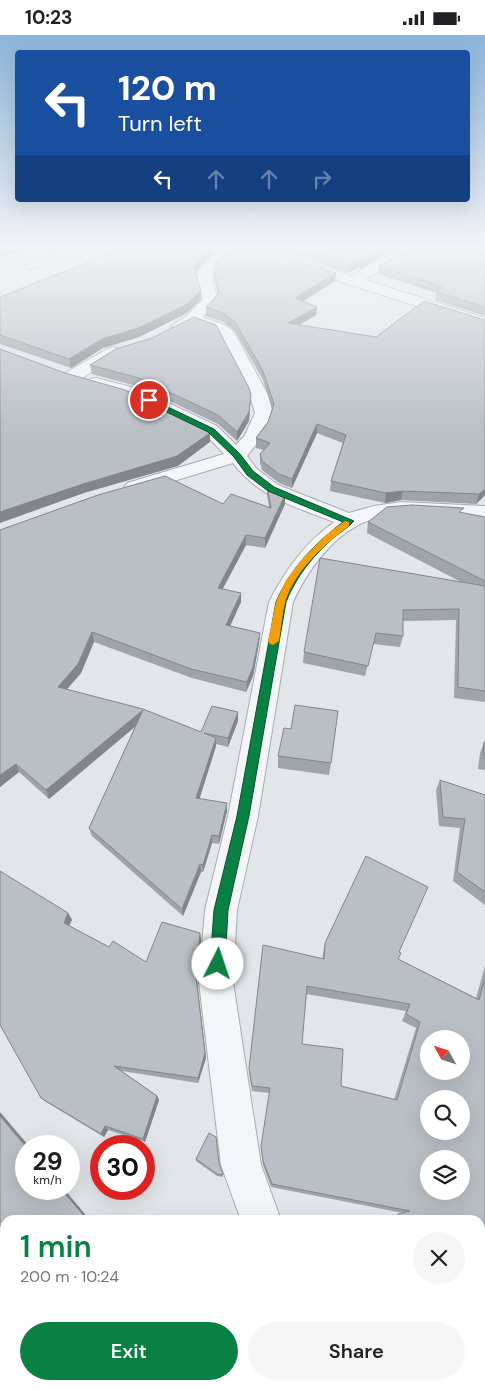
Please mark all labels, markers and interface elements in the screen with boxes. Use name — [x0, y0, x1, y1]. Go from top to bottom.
text: 10:23 — [25, 5, 73, 30]
text: 120 m — [118, 65, 217, 111]
icon: left — [35, 70, 100, 135]
text: Turn left — [118, 109, 202, 138]
icon: left — [149, 165, 177, 193]
icon: ahead — [202, 165, 230, 193]
icon: ahead — [255, 165, 283, 193]
icon: right — [308, 165, 336, 193]
pin — [128, 379, 170, 421]
icon: arrive — [135, 386, 163, 414]
position arrow — [191, 937, 243, 989]
north arrow — [420, 1030, 470, 1080]
map controls — [420, 1030, 470, 1200]
button: search — [420, 1090, 470, 1140]
speed limit sign: 30 — [90, 1135, 155, 1200]
text: 29 — [32, 1145, 63, 1178]
button: layers — [420, 1150, 470, 1200]
text: km/h — [33, 1172, 62, 1188]
text: 1 min — [20, 1227, 92, 1266]
button: close — [413, 1232, 465, 1284]
text: 200 m · 10:24 — [20, 1266, 119, 1287]
button: Exit — [20, 1322, 238, 1380]
button: Share — [248, 1322, 465, 1380]

